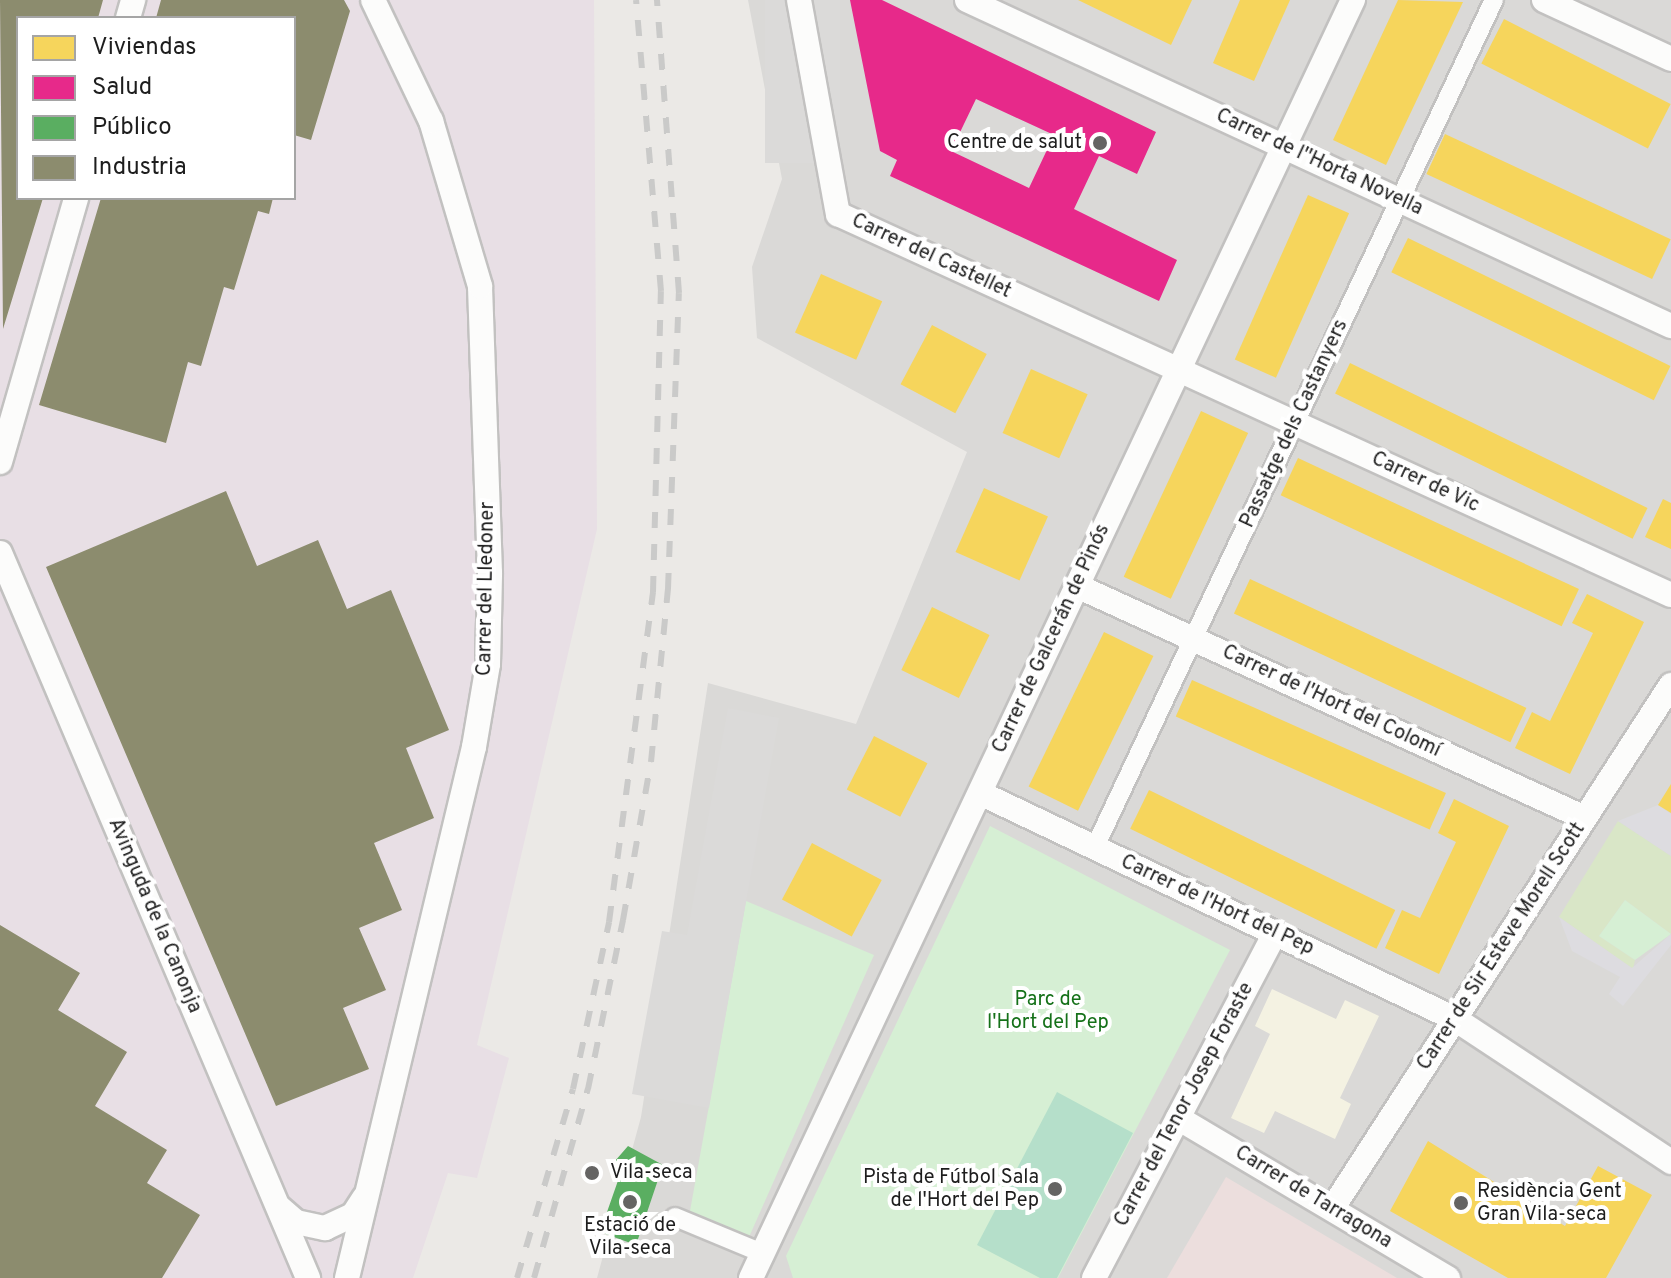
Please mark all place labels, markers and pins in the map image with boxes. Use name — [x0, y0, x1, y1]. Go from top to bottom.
place label: Centre de salut — [947, 131, 1082, 155]
marker: Centre de salut — [1089, 132, 1111, 154]
place label: Vila-seca — [610, 1161, 692, 1185]
marker: Vila-seca — [581, 1162, 603, 1184]
place label: Pista de Fútbol Sala de l'Hort del Pep — [863, 1166, 1039, 1213]
marker: Pista de Fútbol Sala de l'Hort del Pep — [1046, 1180, 1064, 1198]
place label: Residència Gent Gran Vila-seca — [1477, 1180, 1622, 1227]
marker: Estació de Vila-seca — [621, 1193, 639, 1211]
marker: Residència Gent Gran Vila-seca — [1452, 1194, 1470, 1212]
place label: Estació de Vila-seca — [584, 1214, 676, 1261]

